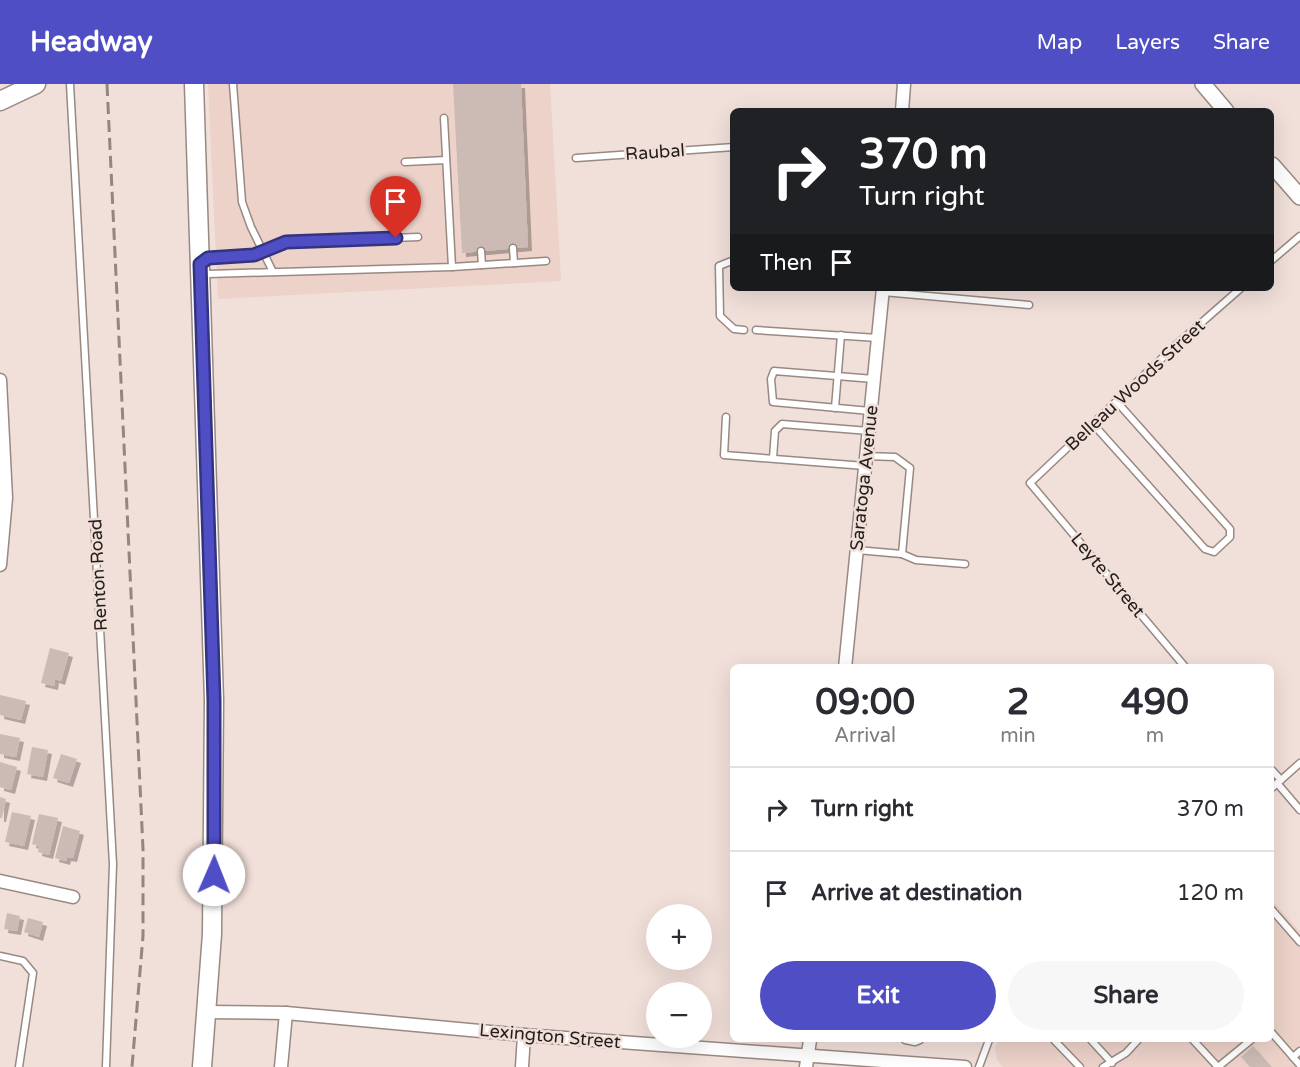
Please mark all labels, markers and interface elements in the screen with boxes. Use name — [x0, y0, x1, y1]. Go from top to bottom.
text: Headway — [30, 25, 153, 59]
text: Map — [1037, 30, 1082, 55]
text: Layers — [1115, 30, 1180, 55]
text: Share — [1213, 30, 1270, 55]
text: 370 m — [859, 129, 988, 180]
icon: right — [760, 132, 838, 210]
street label: Raubal — [624, 139, 686, 165]
pin — [370, 176, 421, 238]
text: Turn right — [859, 180, 985, 213]
icon: arrive — [379, 185, 412, 218]
icon: arrive — [825, 246, 858, 279]
text: Then — [760, 250, 813, 276]
street label: Belleau Woods Street — [1061, 315, 1209, 455]
street label: Saratoga Avenue — [845, 404, 883, 552]
street label: Renton Road — [84, 518, 112, 632]
street label: Leyte Street — [1066, 528, 1150, 622]
text: 09:00 — [815, 681, 915, 724]
text: 2 — [1007, 681, 1029, 724]
text: 490 — [1121, 681, 1189, 724]
text: Arrival — [834, 724, 896, 748]
text: min — [1000, 724, 1036, 748]
text: m — [1146, 724, 1164, 748]
icon: right — [760, 793, 793, 826]
text: Turn right — [811, 796, 913, 822]
text: 370 m — [1177, 796, 1244, 822]
position arrow — [182, 843, 246, 907]
icon: arrive — [760, 877, 793, 910]
text: Arrive at destination — [811, 880, 1022, 906]
text: 120 m — [1177, 880, 1244, 906]
map controls — [646, 904, 712, 1048]
button: + — [646, 904, 712, 970]
button: Exit — [760, 961, 996, 1030]
button: Share — [1008, 961, 1244, 1030]
button: − — [646, 982, 712, 1048]
street label: Lexington Street — [478, 1019, 622, 1053]

